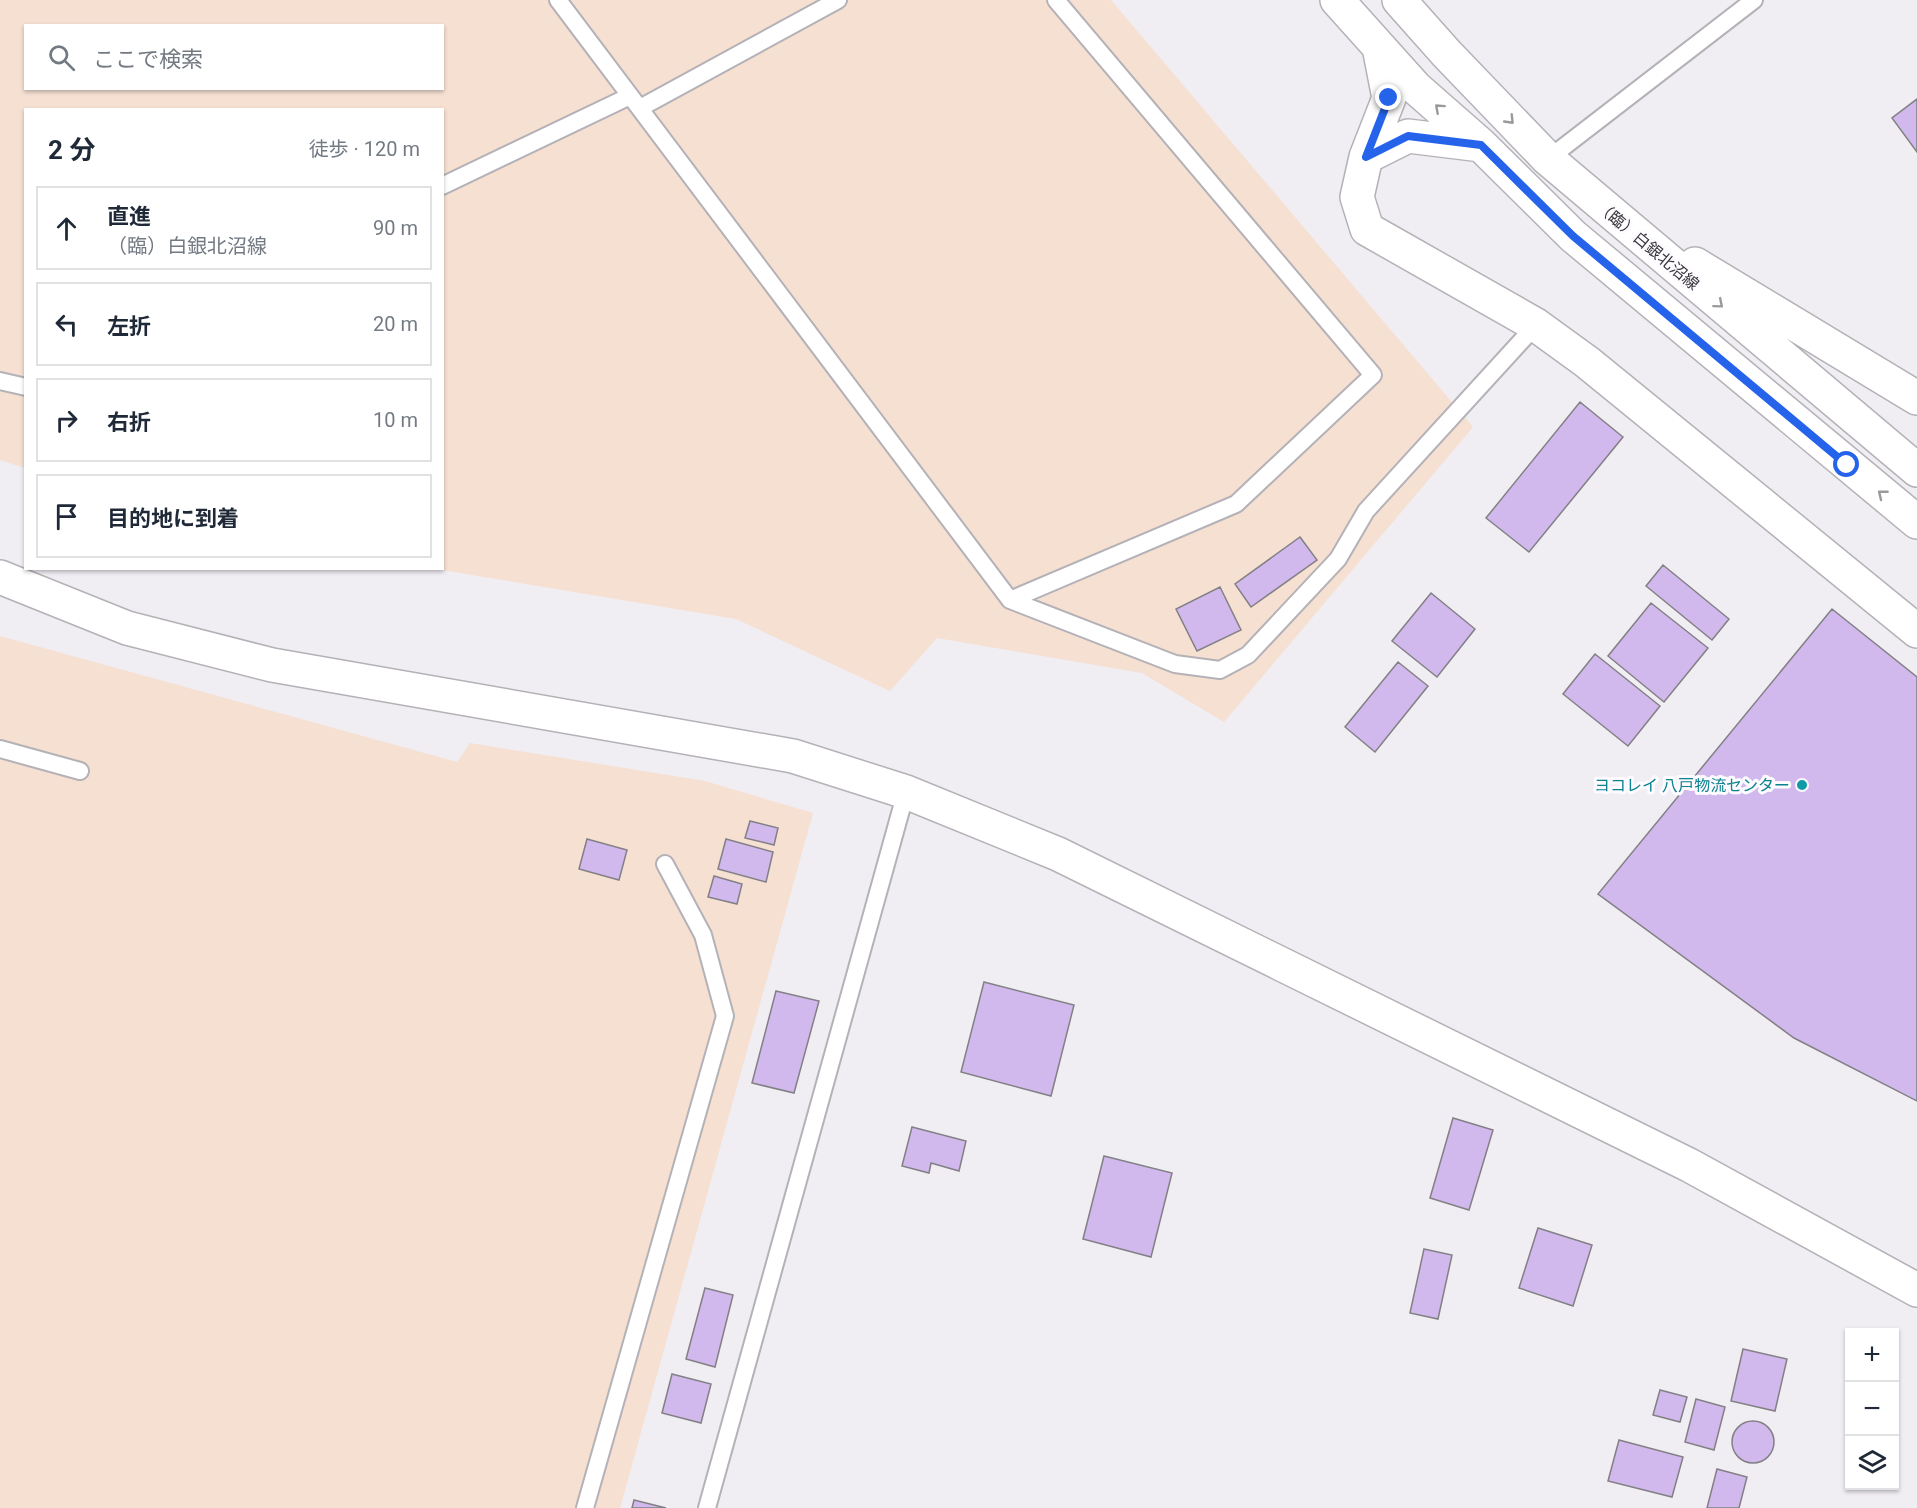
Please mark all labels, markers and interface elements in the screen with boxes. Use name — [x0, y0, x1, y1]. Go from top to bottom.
search box — [24, 24, 444, 90]
icon: search — [45, 41, 78, 74]
text: ここで検索 — [93, 47, 203, 72]
route end — [1375, 84, 1401, 110]
one-way arrow — [1435, 104, 1446, 115]
one-way arrow — [1503, 113, 1514, 123]
text: 2 分 — [48, 135, 95, 165]
text: 徒歩 · 120 m — [309, 137, 420, 161]
street label: （臨）白銀北沼線 — [1593, 197, 1703, 294]
text: 直進 — [107, 204, 151, 229]
icon: ahead — [50, 212, 83, 245]
text: 90 m — [373, 216, 418, 240]
text: （臨）白銀北沼線 — [107, 234, 267, 258]
one-way arrow — [1712, 297, 1723, 308]
icon: left — [50, 308, 83, 341]
text: 20 m — [373, 312, 418, 336]
text: 左折 — [107, 314, 151, 339]
icon: right — [50, 404, 83, 437]
text: 10 m — [373, 408, 418, 432]
text: 右折 — [107, 410, 151, 435]
route start — [1833, 451, 1859, 477]
one-way arrow — [1878, 490, 1889, 501]
icon: arrive — [50, 500, 83, 533]
text: 目的地に到着 — [107, 506, 239, 531]
place label: ヨコレイ 八戸物流センター — [1594, 776, 1790, 795]
marker: ヨコレイ 八戸物流センター — [1795, 778, 1809, 792]
map controls — [1845, 1328, 1899, 1490]
button: + — [1845, 1328, 1899, 1382]
button: − — [1845, 1382, 1899, 1436]
button: layers — [1845, 1436, 1899, 1490]

